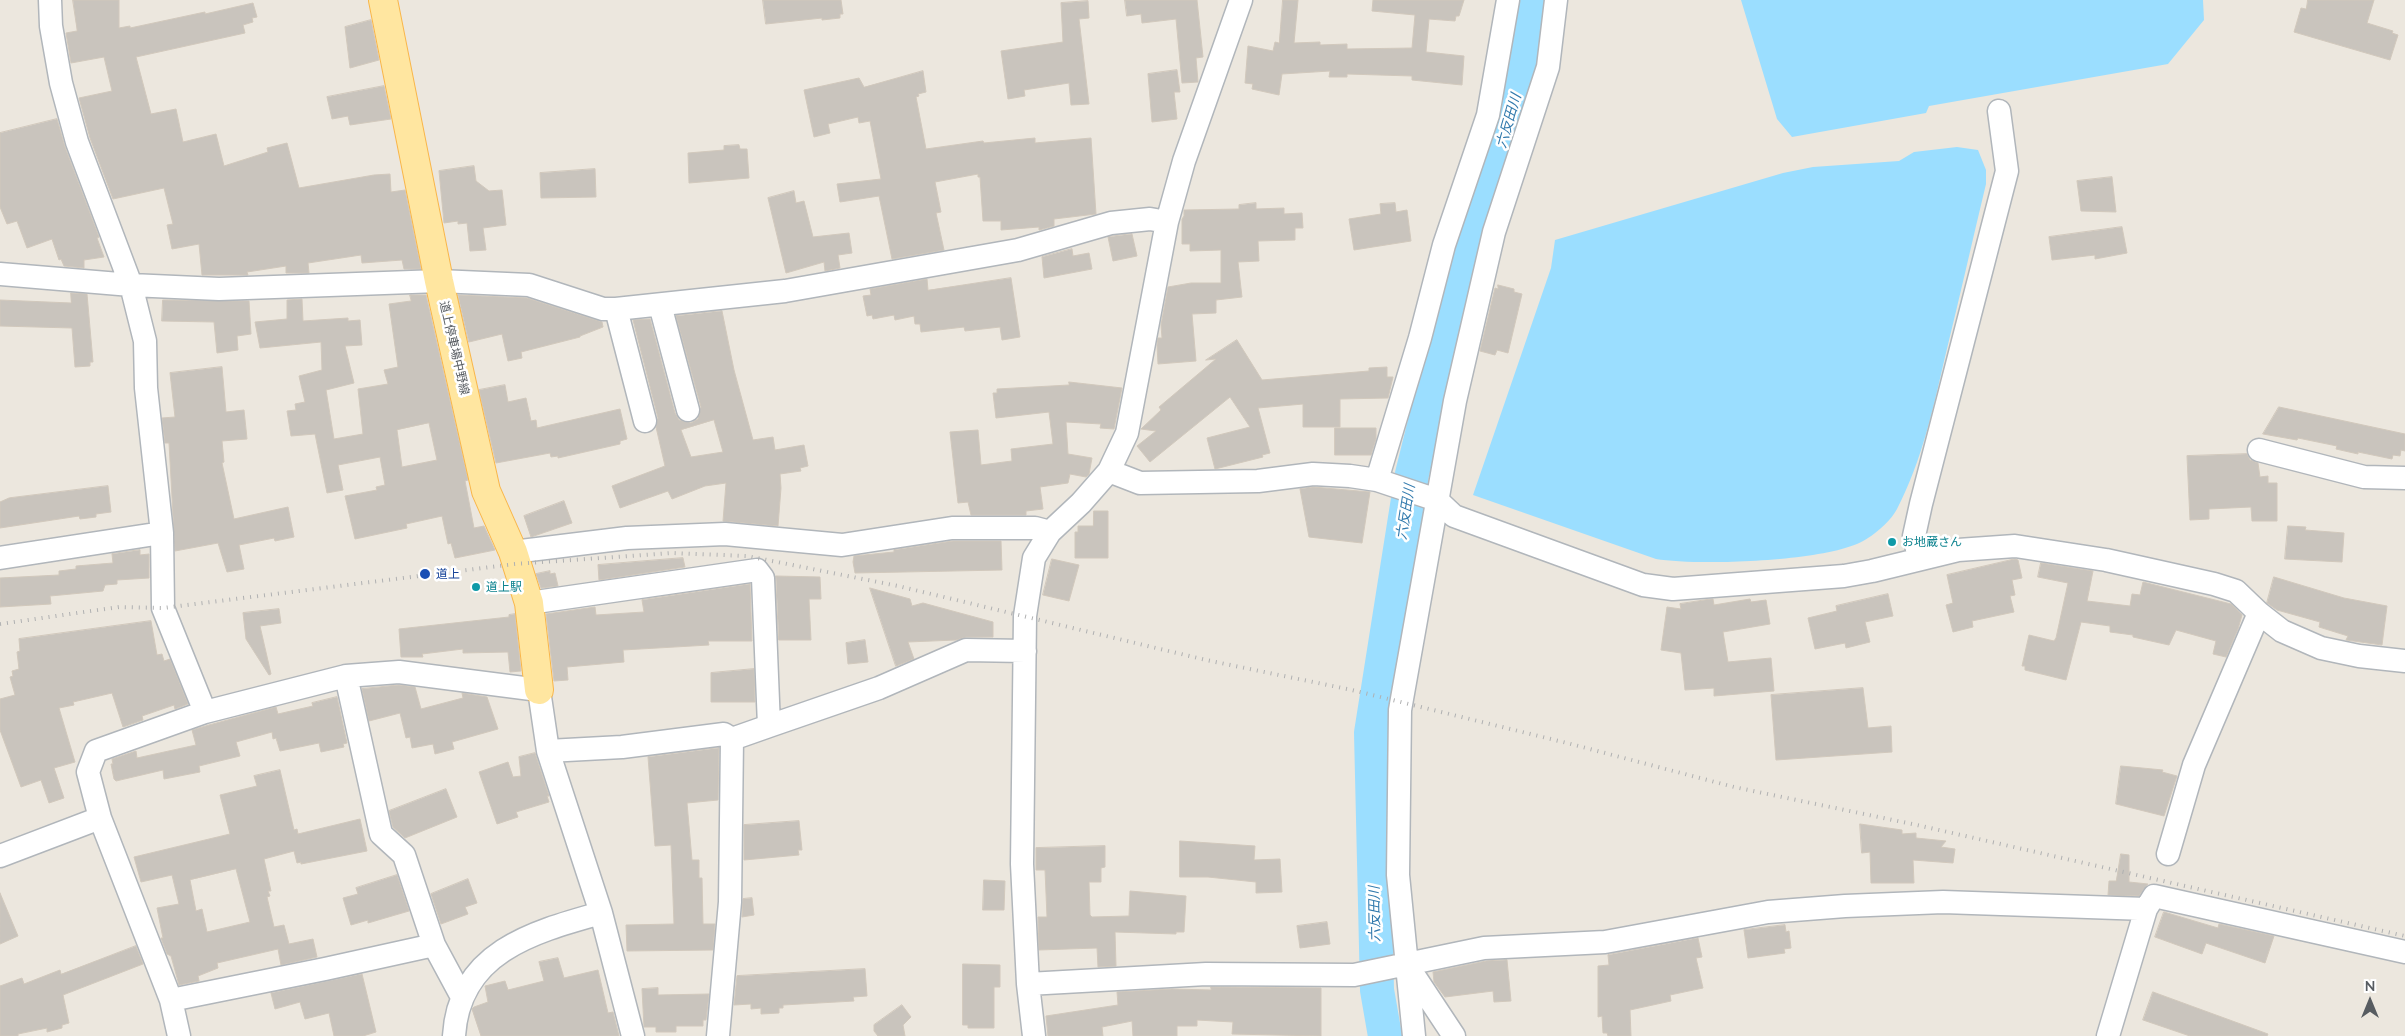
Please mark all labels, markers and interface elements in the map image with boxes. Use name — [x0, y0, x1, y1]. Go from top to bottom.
water label: 六反田川 — [1493, 92, 1525, 150]
street label: 道上停車場中野線 — [436, 300, 472, 396]
water label: 六反田川 — [1393, 483, 1419, 541]
place label: お地蔵さん — [1902, 535, 1962, 549]
marker: お地蔵さん — [1886, 536, 1898, 548]
marker: 道上 — [418, 567, 432, 581]
place label: 道上 — [436, 567, 460, 581]
place label: 道上駅 — [486, 580, 522, 594]
marker: 道上駅 — [470, 581, 482, 593]
water label: 六反田川 — [1366, 886, 1384, 942]
north arrow — [2345, 976, 2395, 1026]
text: N — [2365, 977, 2375, 995]

